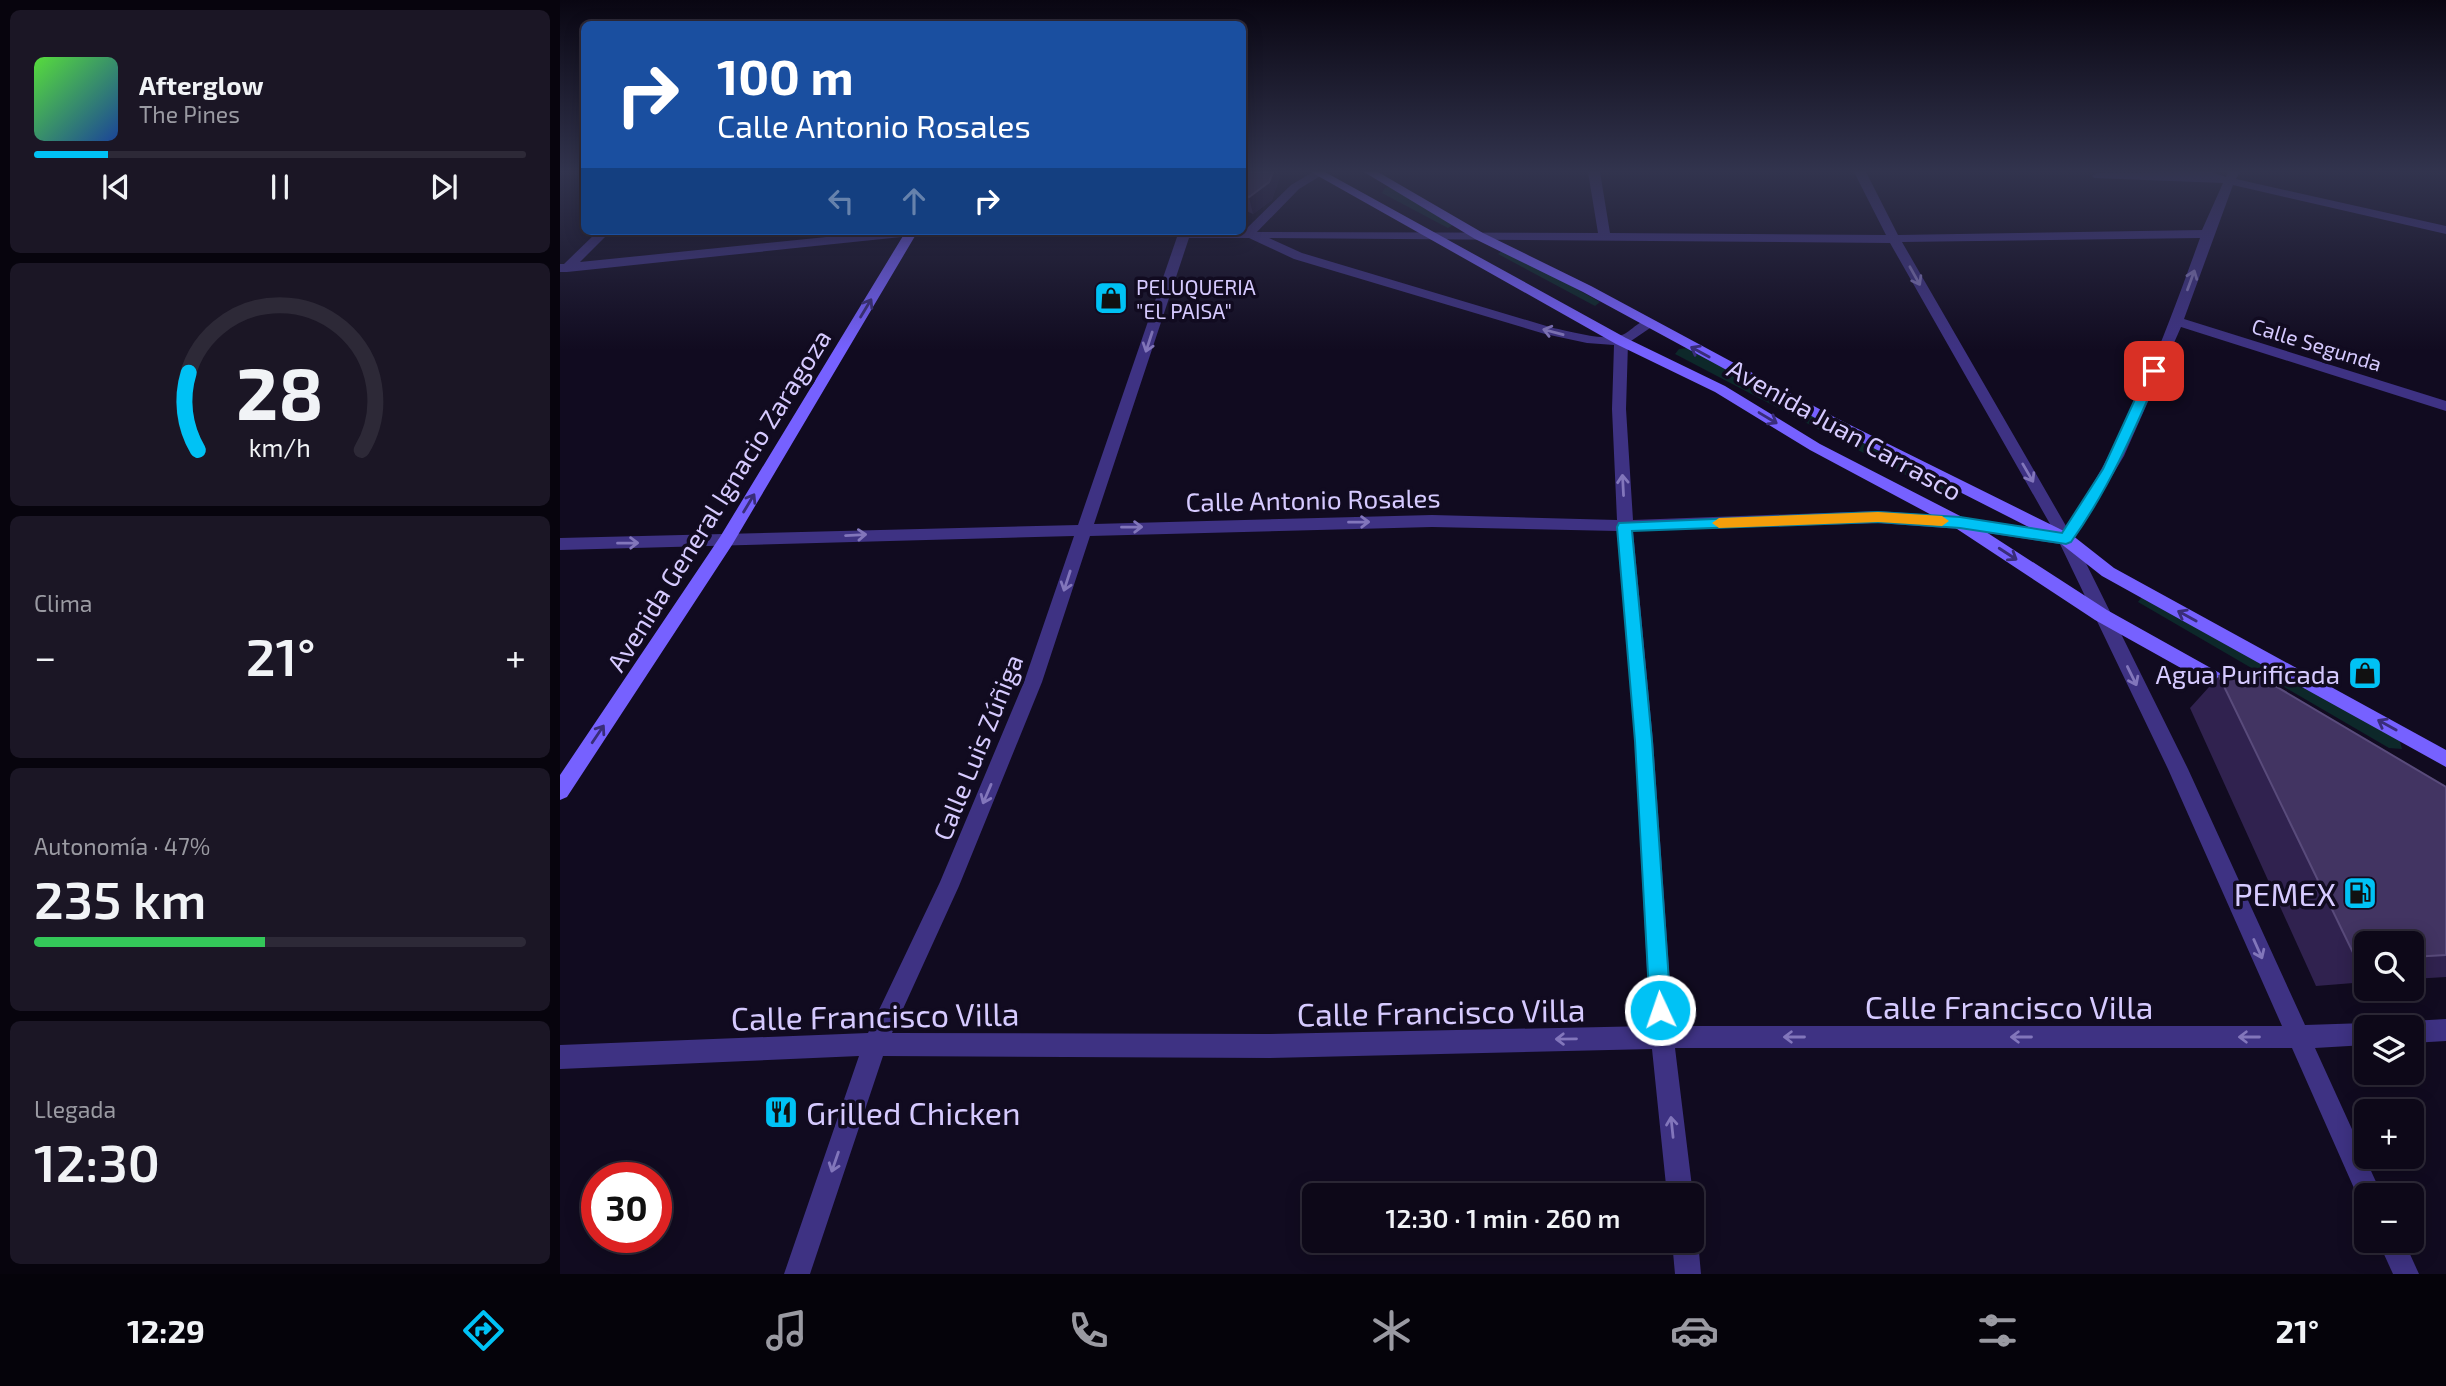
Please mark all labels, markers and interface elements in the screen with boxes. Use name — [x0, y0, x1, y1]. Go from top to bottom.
text: 100 m — [717, 46, 854, 105]
icon: right — [602, 49, 693, 140]
text: Afterglow — [139, 69, 264, 100]
text: The Pines — [139, 100, 240, 128]
text: Calle Antonio Rosales — [717, 106, 1031, 144]
icon: previous — [97, 168, 135, 206]
icon: pause — [261, 168, 299, 206]
icon: next — [425, 168, 463, 206]
icon: left — [822, 182, 860, 220]
icon: ahead — [895, 182, 933, 220]
icon: right — [968, 182, 1006, 220]
one-way arrow — [1908, 265, 1922, 285]
one-way arrow — [2186, 269, 2199, 291]
place label: PELUQUERIA "EL PAISA" — [1136, 274, 1256, 323]
shop icon: PELUQUERIA "EL PAISA" — [1092, 279, 1130, 317]
one-way arrow — [859, 298, 873, 318]
street label: Calle Segunda — [2249, 312, 2385, 376]
street label: Avenida General Ignacio Zaragoza — [600, 323, 836, 677]
one-way arrow — [1543, 325, 1565, 338]
one-way arrow — [1142, 331, 1154, 353]
pin — [2124, 341, 2184, 401]
one-way arrow — [1690, 345, 1710, 359]
text: 28 — [236, 348, 324, 436]
street label: Avenida Juan Carrasco — [1723, 352, 1967, 506]
icon: arrive — [2135, 352, 2173, 390]
one-way arrow — [1758, 410, 1777, 425]
text: km/h — [249, 432, 311, 462]
one-way arrow — [2021, 463, 2035, 483]
one-way arrow — [1616, 474, 1629, 497]
street label: Calle Antonio Rosales — [1185, 481, 1441, 517]
one-way arrow — [742, 493, 756, 513]
one-way arrow — [1348, 516, 1371, 529]
one-way arrow — [1120, 521, 1143, 534]
one-way arrow — [844, 529, 867, 542]
one-way arrow — [616, 536, 639, 550]
one-way arrow — [1998, 547, 2018, 561]
one-way arrow — [1060, 569, 1072, 591]
text: Clima — [34, 589, 92, 617]
one-way arrow — [2178, 609, 2198, 623]
text: 21° — [246, 624, 316, 686]
text: − — [34, 633, 56, 679]
text: + — [505, 633, 526, 679]
street label: Calle Luis Zúñiga — [926, 650, 1028, 844]
shop icon: Agua Purificada — [2346, 654, 2384, 692]
place label: Agua Purificada — [2155, 658, 2340, 689]
one-way arrow — [2125, 665, 2139, 685]
one-way arrow — [2377, 718, 2398, 731]
one-way arrow — [591, 725, 605, 744]
one-way arrow — [980, 782, 993, 804]
text: Autonomía · 47% — [34, 832, 210, 860]
text: 235 km — [34, 867, 206, 929]
place label: PEMEX — [2234, 874, 2336, 912]
fuel station icon: PEMEX — [2341, 874, 2379, 912]
map controls — [2354, 931, 2424, 1253]
button: search — [2354, 931, 2424, 1001]
one-way arrow — [2252, 937, 2265, 959]
position arrow — [1623, 973, 1697, 1047]
street label: Calle Francisco Villa — [1865, 987, 2153, 1025]
street label: Calle Francisco Villa — [1296, 989, 1586, 1033]
street label: Calle Francisco Villa — [730, 993, 1020, 1037]
button: layers — [2354, 1015, 2424, 1085]
one-way arrow — [1783, 1030, 1806, 1044]
one-way arrow — [2010, 1030, 2033, 1044]
one-way arrow — [2238, 1030, 2261, 1044]
one-way arrow — [1555, 1032, 1578, 1046]
restaurant icon: Grilled Chicken — [762, 1093, 800, 1131]
place label: Grilled Chicken — [806, 1093, 1021, 1131]
text: Llegada — [34, 1095, 116, 1123]
button: + — [2354, 1099, 2424, 1169]
one-way arrow — [1665, 1117, 1678, 1139]
text: 12:30 — [34, 1130, 160, 1192]
one-way arrow — [828, 1151, 841, 1173]
speed limit sign: 30 — [581, 1162, 672, 1253]
button: − — [2354, 1183, 2424, 1253]
text: 12:30 · 1 min · 260 m — [1386, 1202, 1620, 1233]
icon: directions — [459, 1306, 508, 1355]
icon: music — [762, 1306, 811, 1355]
icon: phone — [1064, 1306, 1113, 1355]
icon: climate — [1367, 1306, 1416, 1355]
icon: car — [1670, 1306, 1719, 1355]
icon: filters — [1973, 1306, 2022, 1355]
text: 12:29 — [127, 1311, 205, 1349]
text: 21° — [2276, 1311, 2319, 1349]

